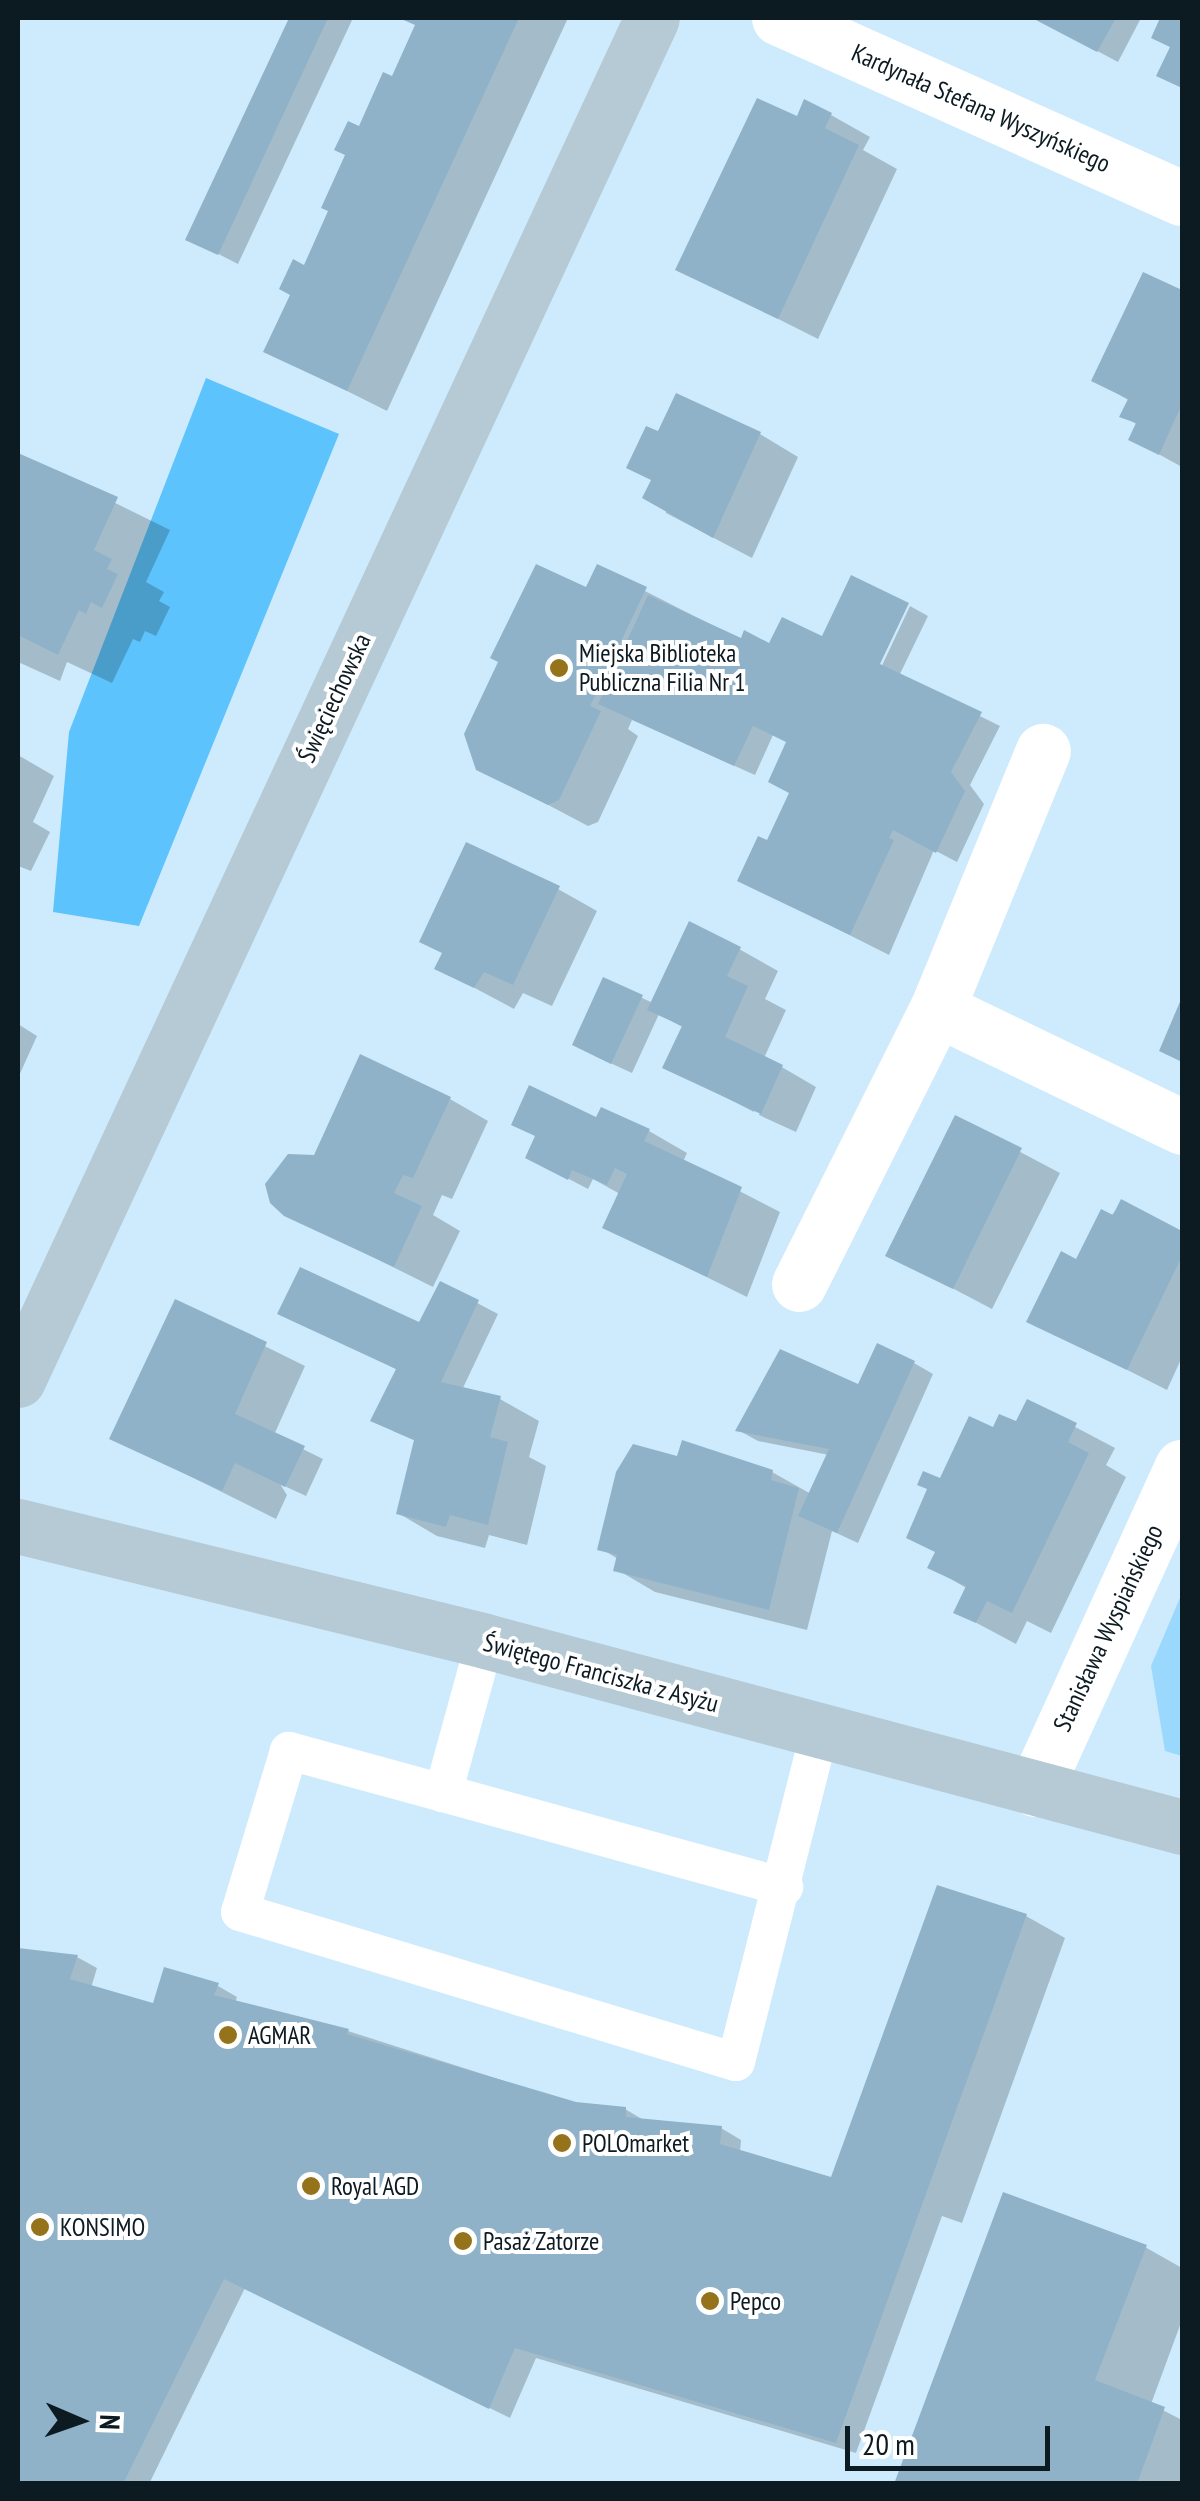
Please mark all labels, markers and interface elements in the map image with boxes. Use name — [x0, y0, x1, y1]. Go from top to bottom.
street label: Kardynała Stefana Wyszyńskiego — [847, 37, 1115, 179]
street label: Święciechowska — [291, 629, 377, 767]
place label: Miejska Biblioteka Publiczna Filia Nr 1 — [579, 639, 746, 698]
marker: Miejska Biblioteka Publiczna Filia Nr 1 — [548, 657, 570, 679]
street label: Stanisława Wyspiańskiego — [1047, 1520, 1169, 1736]
street label: Świętego Franciszka z Asyżu — [480, 1627, 722, 1719]
place label: AGMAR — [248, 2020, 311, 2050]
marker: AGMAR — [217, 2024, 239, 2046]
place label: POLOmarket — [582, 2128, 689, 2158]
marker: POLOmarket — [551, 2132, 573, 2154]
place label: Royal AGD — [331, 2171, 420, 2201]
marker: Royal AGD — [300, 2175, 322, 2197]
place label: KONSIMO — [60, 2212, 145, 2242]
marker: KONSIMO — [29, 2216, 51, 2238]
place label: Pasaż Zatorze — [483, 2226, 600, 2256]
marker: Pasaż Zatorze — [452, 2230, 474, 2252]
place label: Pepco — [730, 2286, 781, 2316]
marker: Pepco — [699, 2290, 721, 2312]
north arrow — [30, 2371, 130, 2471]
scale bar — [850, 2406, 1055, 2468]
text: N — [92, 2414, 129, 2430]
text: 20 m — [862, 2424, 915, 2463]

